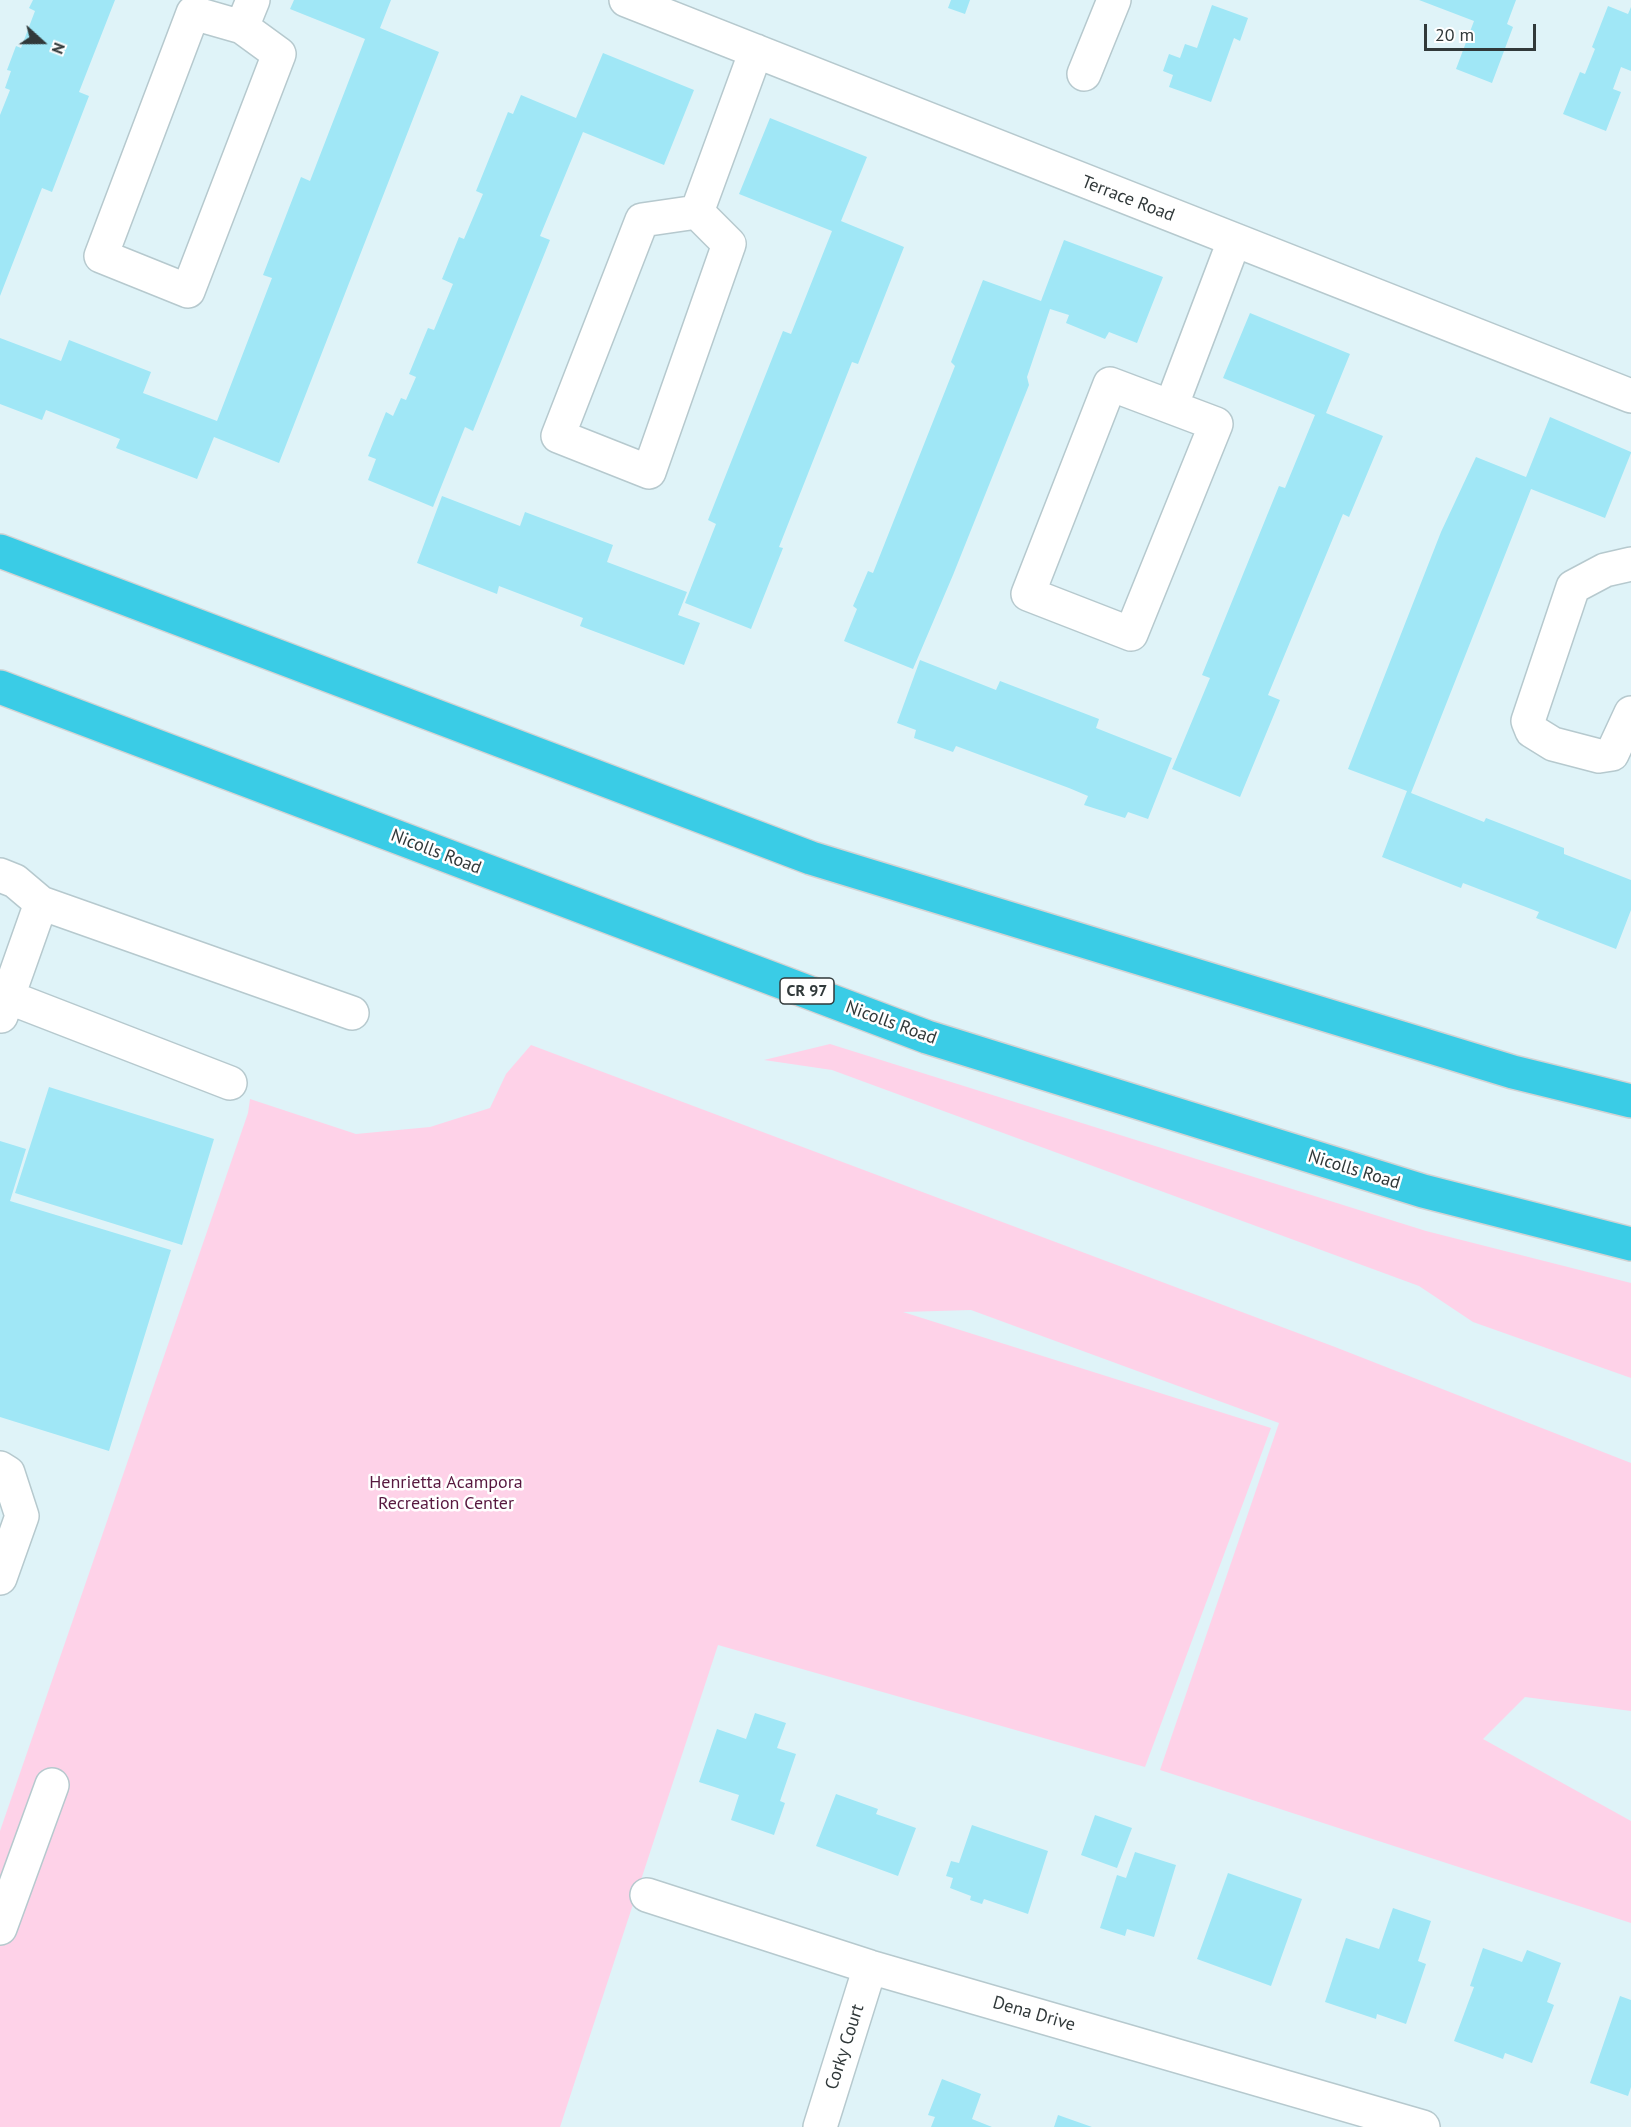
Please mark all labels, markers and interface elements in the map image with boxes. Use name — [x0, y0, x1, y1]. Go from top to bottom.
north arrow — [12, 12, 72, 72]
scale bar — [1427, 12, 1540, 50]
text: 20 m — [1435, 23, 1474, 46]
text: N — [48, 40, 70, 57]
street label: Terrace Road — [1078, 171, 1178, 227]
street label: Nicolls Road — [388, 825, 484, 879]
road number: CR 97 — [780, 978, 834, 1004]
street label: Nicolls Road — [843, 997, 939, 1049]
street label: Nicolls Road — [1305, 1146, 1403, 1194]
park label: Henrietta Acampora Recreation Center — [369, 1472, 523, 1514]
street label: Dena Drive — [990, 1992, 1078, 2036]
street label: Corky Court — [821, 2001, 869, 2093]

